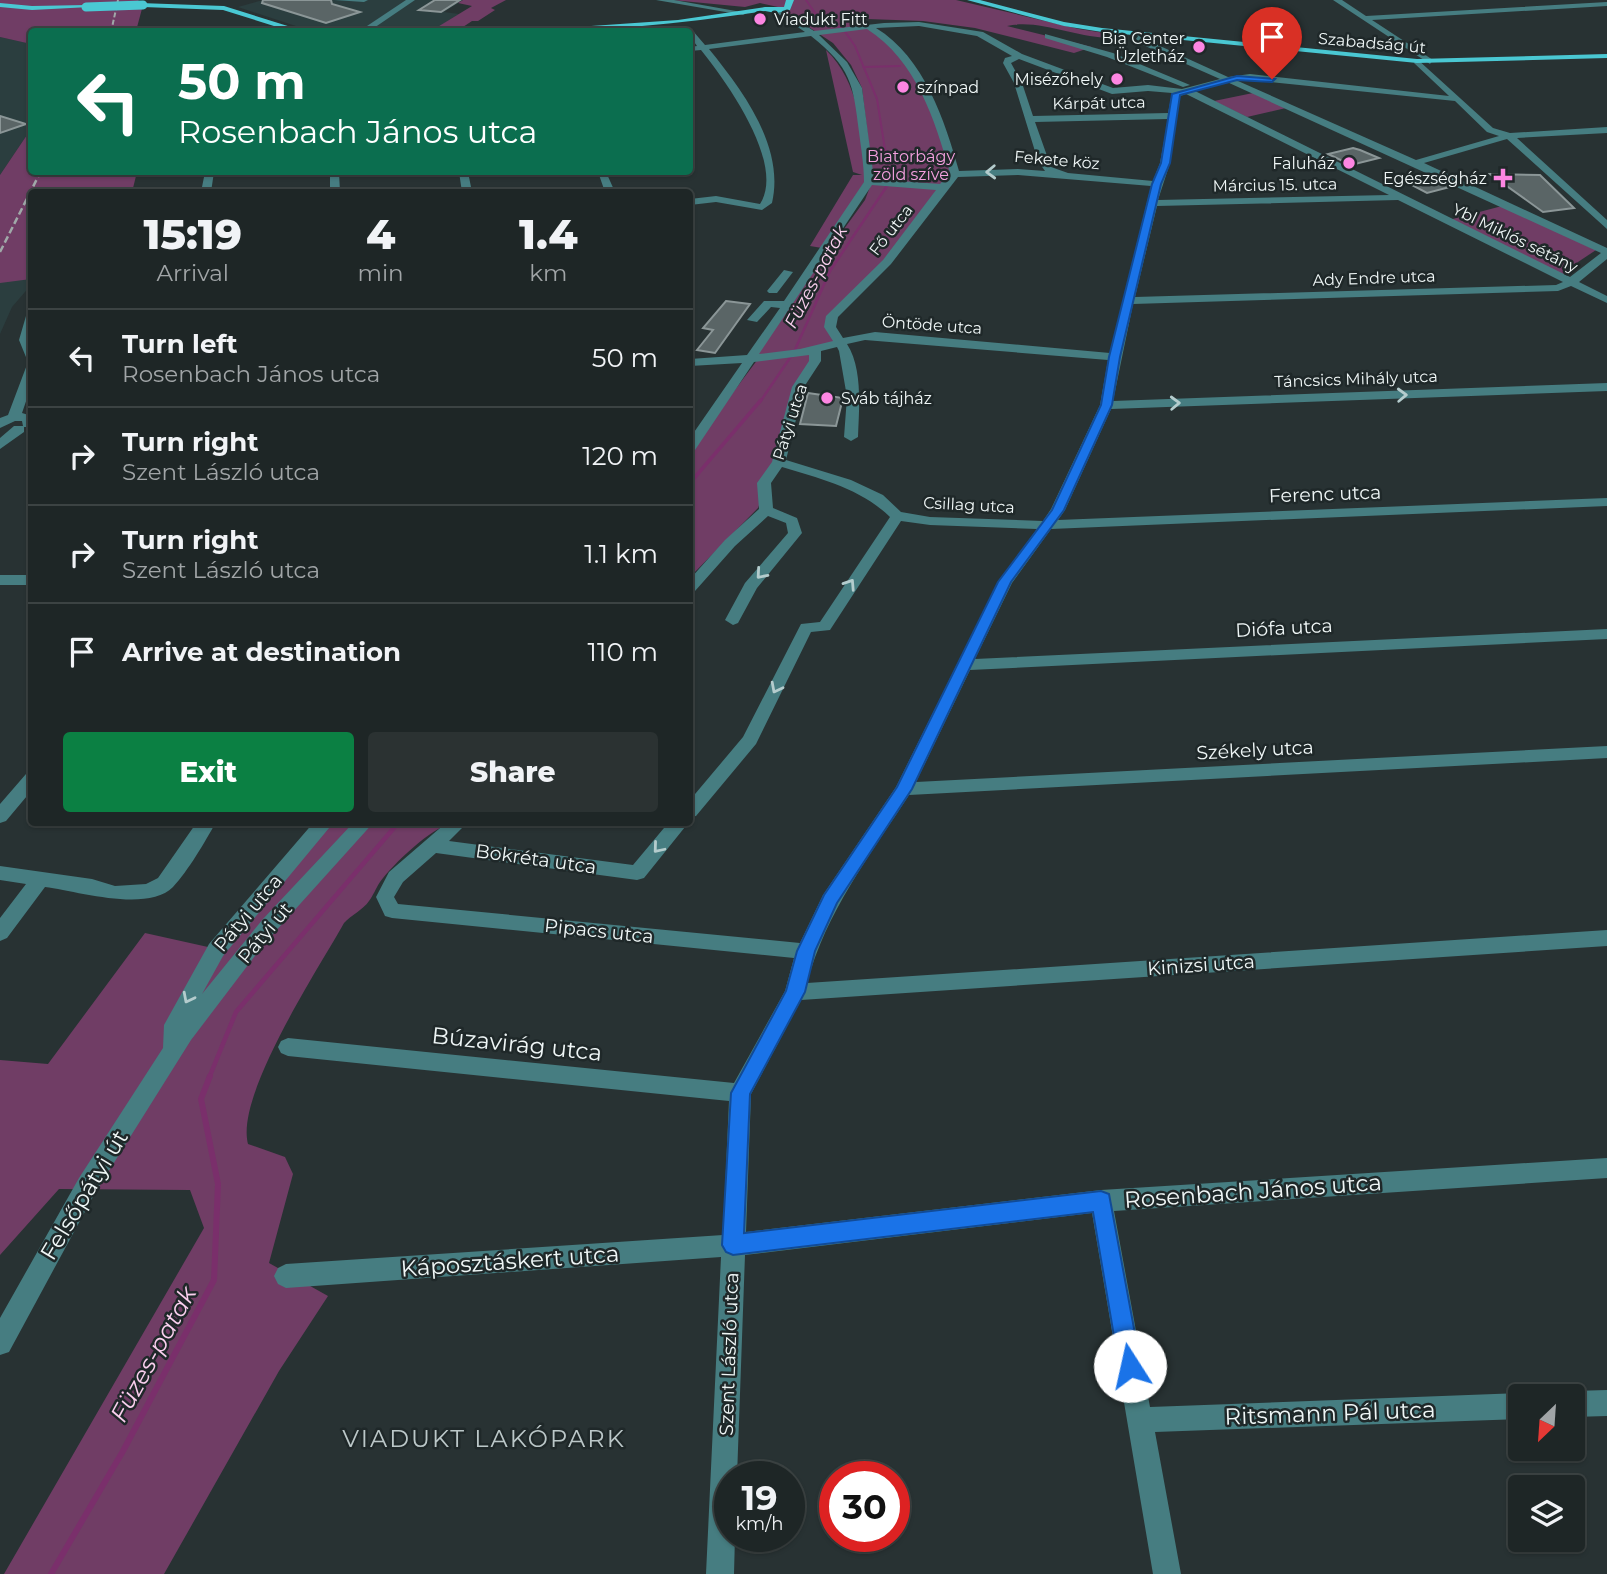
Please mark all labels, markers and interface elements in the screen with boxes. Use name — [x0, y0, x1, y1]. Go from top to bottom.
pin — [1242, 7, 1302, 79]
place label: Viadukt Fitt — [774, 10, 868, 29]
marker: Viadukt Fitt — [752, 11, 768, 27]
icon: arrive — [1253, 18, 1291, 56]
place label: Bia Center Üzletház — [1101, 29, 1185, 66]
street label: Szabadság út — [1317, 29, 1427, 57]
marker: Bia Center Üzletház — [1191, 39, 1207, 55]
text: 50 m — [178, 52, 306, 111]
icon: left — [63, 56, 154, 147]
place label: Misézőhely — [1015, 70, 1103, 89]
marker: Misézőhely — [1109, 71, 1125, 87]
place label: színpad — [917, 78, 979, 97]
marker: színpad — [895, 79, 911, 95]
street label: Kárpát utca — [1052, 93, 1146, 113]
text: Rosenbach János utca — [178, 112, 537, 151]
park label: Biatorbágy zöld szíve — [867, 147, 955, 184]
street label: Fekete köz — [1013, 147, 1101, 173]
place label: Faluház — [1272, 154, 1335, 173]
marker: Faluház — [1341, 155, 1357, 171]
one-way arrow — [985, 165, 996, 180]
marker: Egészségház — [1493, 168, 1513, 188]
place label: Egészségház — [1383, 169, 1487, 188]
street label: Március 15. utca — [1212, 174, 1338, 196]
street label: Ybl Miklós sétány — [1449, 199, 1581, 277]
street label: Fő utca — [865, 201, 917, 259]
text: 15:19 — [143, 208, 242, 260]
text: 4 — [366, 208, 395, 260]
text: 1.4 — [519, 208, 578, 260]
water label: Füzes-patak — [780, 221, 853, 332]
text: Arrival — [156, 259, 229, 287]
text: min — [358, 259, 404, 287]
text: km — [529, 259, 567, 287]
street label: Ady Endre utca — [1312, 266, 1436, 290]
street label: Öntöde utca — [881, 311, 983, 338]
text: Turn left — [122, 328, 238, 360]
icon: left — [63, 339, 101, 377]
text: 50 m — [592, 342, 658, 374]
text: Rosenbach János utca — [122, 360, 380, 388]
street label: Táncsics Mihály utca — [1274, 367, 1438, 391]
street label: Pátyi utca — [769, 381, 811, 463]
one-way arrow — [1397, 387, 1408, 402]
place label: Sváb tájház — [841, 389, 932, 408]
marker: Sváb tájház — [819, 390, 835, 406]
one-way arrow — [1169, 395, 1180, 410]
text: Turn right — [122, 426, 258, 458]
icon: right — [63, 437, 101, 475]
text: 120 m — [582, 440, 658, 472]
text: Szent László utca — [122, 458, 320, 486]
street label: Ferenc utca — [1268, 481, 1382, 507]
street label: Csillag utca — [923, 493, 1015, 517]
text: Turn right — [122, 524, 258, 556]
icon: right — [63, 535, 101, 573]
text: 1.1 km — [584, 538, 658, 570]
text: Szent László utca — [122, 556, 320, 584]
one-way arrow — [757, 566, 769, 579]
one-way arrow — [842, 579, 855, 592]
street label: Diófa utca — [1235, 614, 1333, 642]
icon: arrive — [63, 633, 101, 671]
text: Arrive at destination — [122, 636, 401, 668]
text: 110 m — [588, 636, 658, 668]
one-way arrow — [770, 681, 784, 693]
button: Exit — [63, 732, 354, 812]
button: Share — [368, 732, 658, 812]
street label: Székely utca — [1196, 735, 1314, 765]
street label: Bokréta utca — [474, 839, 598, 879]
one-way arrow — [654, 840, 667, 852]
street label: Pátyi utca — [209, 870, 287, 956]
street label: Pátyi út — [233, 898, 297, 968]
street label: Pipacs utca — [543, 914, 655, 948]
street label: Kinizsi utca — [1146, 950, 1256, 980]
one-way arrow — [183, 991, 196, 1003]
street label: Búzavirág utca — [430, 1021, 604, 1067]
street label: Felsőpátyi út — [34, 1125, 134, 1265]
street label: Rosenbach János utca — [1123, 1168, 1383, 1214]
street label: Káposztáskert utca — [400, 1239, 620, 1283]
street label: Szent László utca — [715, 1272, 743, 1436]
water label: Füzes-patak — [104, 1280, 203, 1427]
position arrow — [1093, 1329, 1167, 1403]
north arrow — [1508, 1384, 1586, 1461]
map controls — [1508, 1384, 1585, 1552]
street label: Ritsmann Pál utca — [1224, 1395, 1436, 1431]
district label: VIADUKT LAKÓPARK — [342, 1424, 626, 1453]
speed limit sign: 30 — [819, 1461, 910, 1552]
button: layers — [1508, 1475, 1585, 1552]
text: 19 — [741, 1476, 778, 1519]
text: km/h — [735, 1513, 784, 1535]

